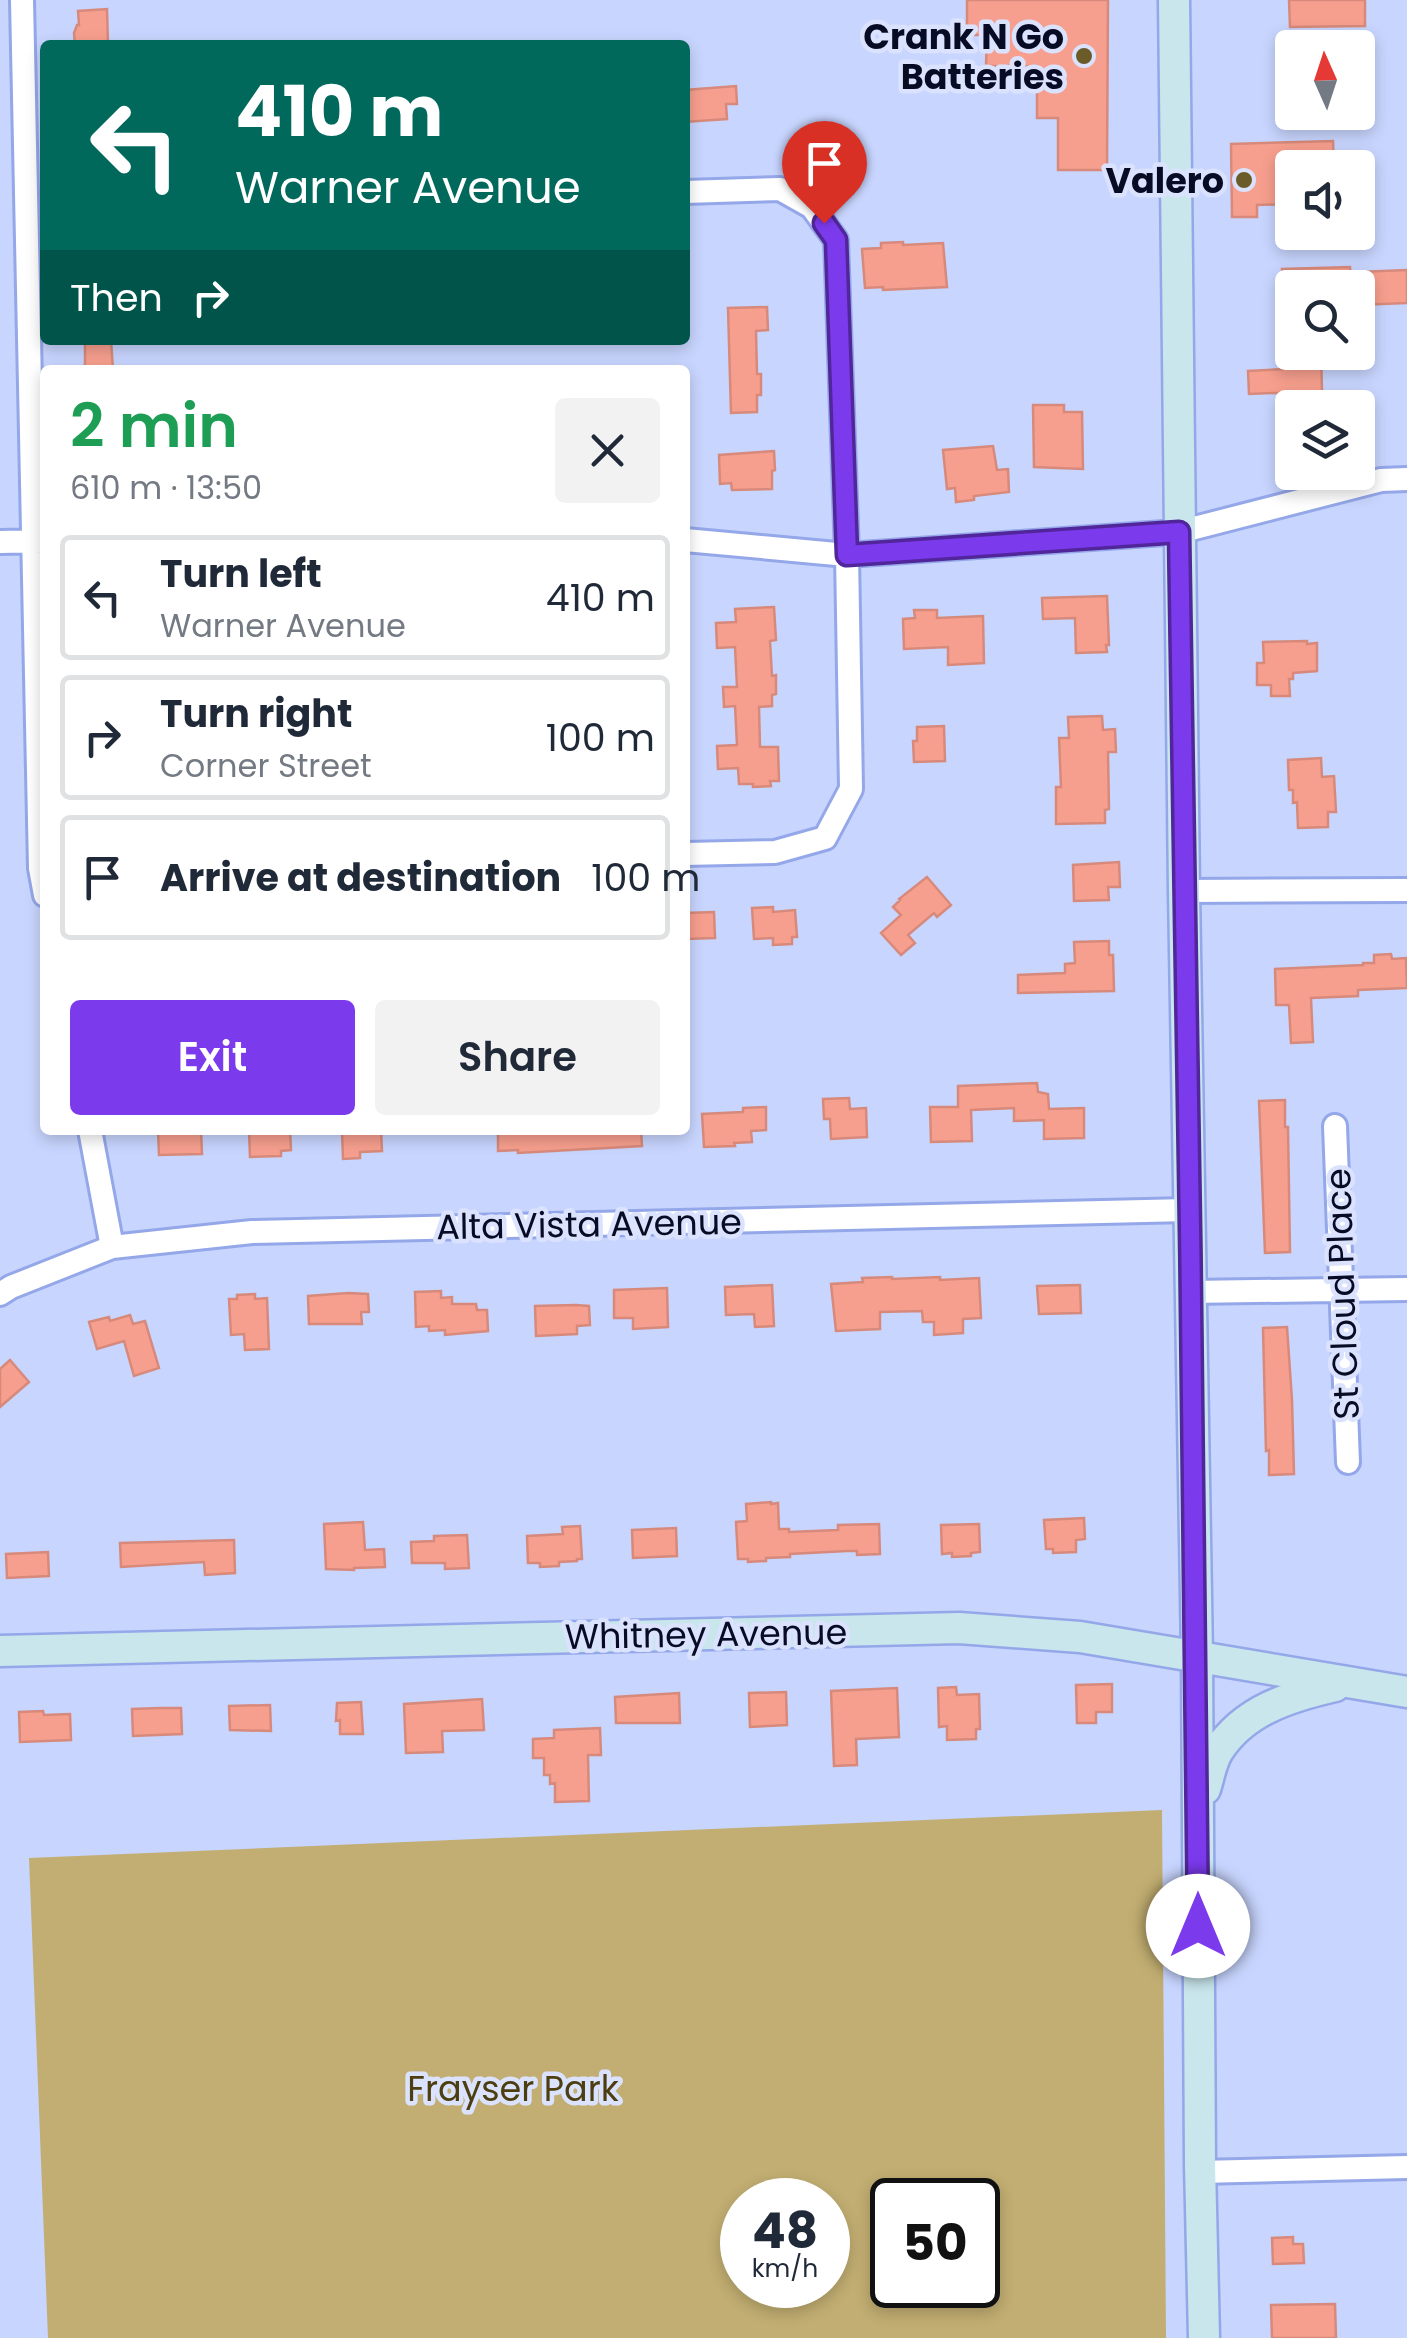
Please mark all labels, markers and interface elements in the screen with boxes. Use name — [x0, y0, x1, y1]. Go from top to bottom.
place label: Crank N Go Batteries — [863, 12, 1064, 101]
north arrow — [1275, 30, 1375, 130]
map controls — [1275, 30, 1375, 490]
marker: Crank N Go Batteries — [1073, 45, 1095, 67]
text: 410 m — [235, 62, 443, 161]
icon: left — [70, 80, 200, 210]
pin — [782, 121, 867, 224]
icon: arrive — [797, 136, 852, 191]
button: sound — [1275, 150, 1375, 250]
text: Warner Avenue — [235, 156, 581, 219]
place label: Valero — [1106, 156, 1224, 205]
marker: Valero — [1233, 169, 1255, 191]
icon: right — [183, 270, 238, 325]
button: search — [1275, 270, 1375, 370]
text: Then — [70, 271, 163, 324]
text: 2 min — [70, 384, 238, 468]
button: layers — [1275, 390, 1375, 490]
button: close — [555, 398, 660, 503]
text: 610 m · 13:50 — [70, 465, 262, 510]
text: Turn left — [160, 547, 322, 600]
icon: left — [75, 570, 130, 625]
text: 410 m — [546, 571, 655, 624]
text: Warner Avenue — [160, 603, 406, 648]
text: Turn right — [160, 687, 352, 740]
icon: right — [75, 710, 130, 765]
text: 100 m — [546, 711, 655, 764]
text: Corner Street — [160, 743, 372, 788]
icon: arrive — [75, 850, 130, 905]
text: Arrive at destination — [160, 851, 561, 904]
text: 100 m — [591, 851, 700, 904]
button: Exit — [70, 1000, 355, 1115]
button: Share — [375, 1000, 660, 1115]
street label: St Cloud Place — [1313, 1167, 1371, 1421]
street label: Alta Vista Avenue — [436, 1197, 742, 1251]
street label: Whitney Avenue — [564, 1607, 848, 1661]
position arrow — [1146, 1874, 1250, 1978]
park label: Frayser Park — [407, 2064, 619, 2113]
speed limit sign: 50 — [870, 2178, 1000, 2308]
text: 48 — [752, 2195, 818, 2266]
text: km/h — [752, 2251, 818, 2286]

